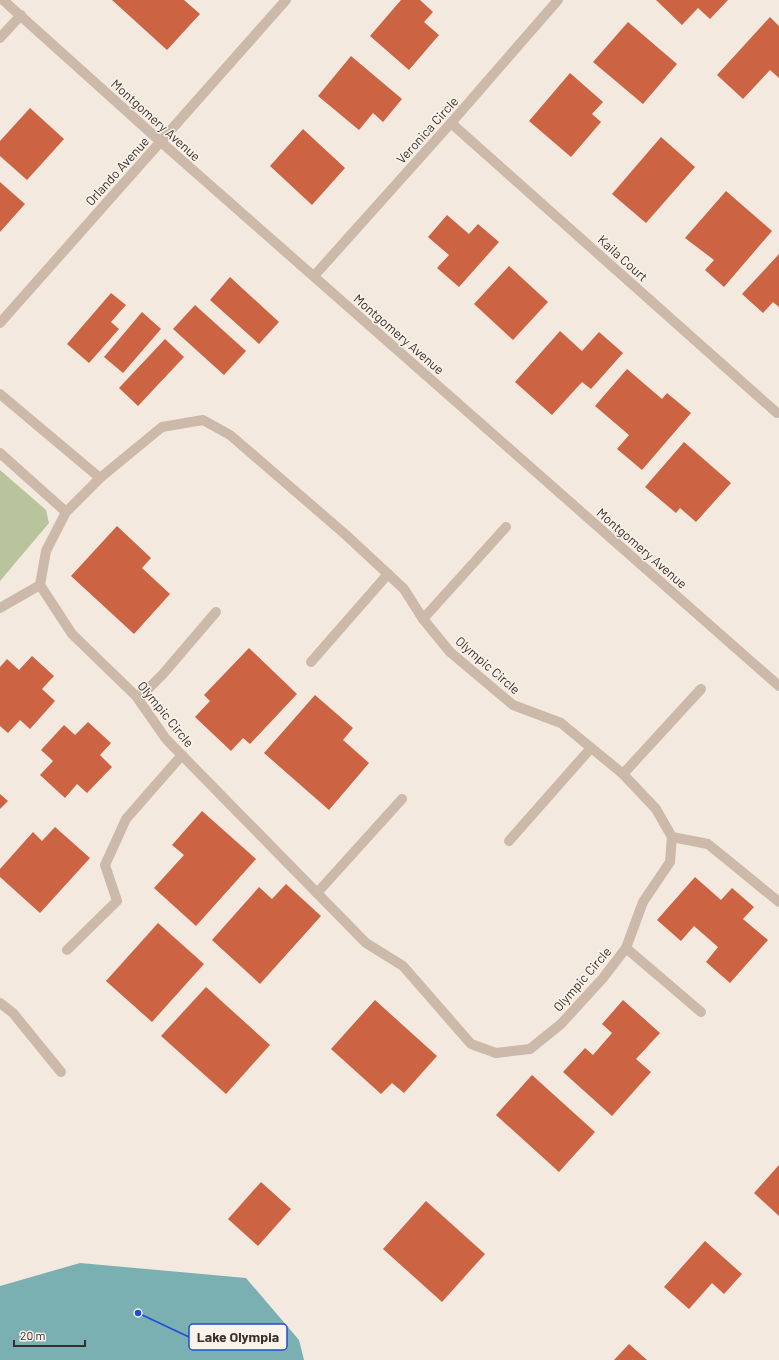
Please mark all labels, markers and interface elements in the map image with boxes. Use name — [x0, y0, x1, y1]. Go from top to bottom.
street label: Montgomery Avenue — [108, 76, 204, 164]
street label: Veronica Circle — [393, 93, 461, 167]
street label: Orlando Avenue — [82, 133, 152, 209]
street label: Kaila Court — [595, 231, 651, 285]
street label: Montgomery Avenue — [350, 290, 448, 378]
street label: Montgomery Avenue — [593, 504, 691, 592]
street label: Olympic Circle — [452, 633, 524, 697]
street label: Olympic Circle — [135, 678, 198, 750]
street label: Olympic Circle — [550, 943, 614, 1015]
scale bar — [14, 1322, 85, 1348]
callout: Lake Olympia — [189, 1324, 287, 1350]
text: 20 m — [20, 1328, 46, 1342]
text: Lake Olympia — [197, 1328, 279, 1345]

